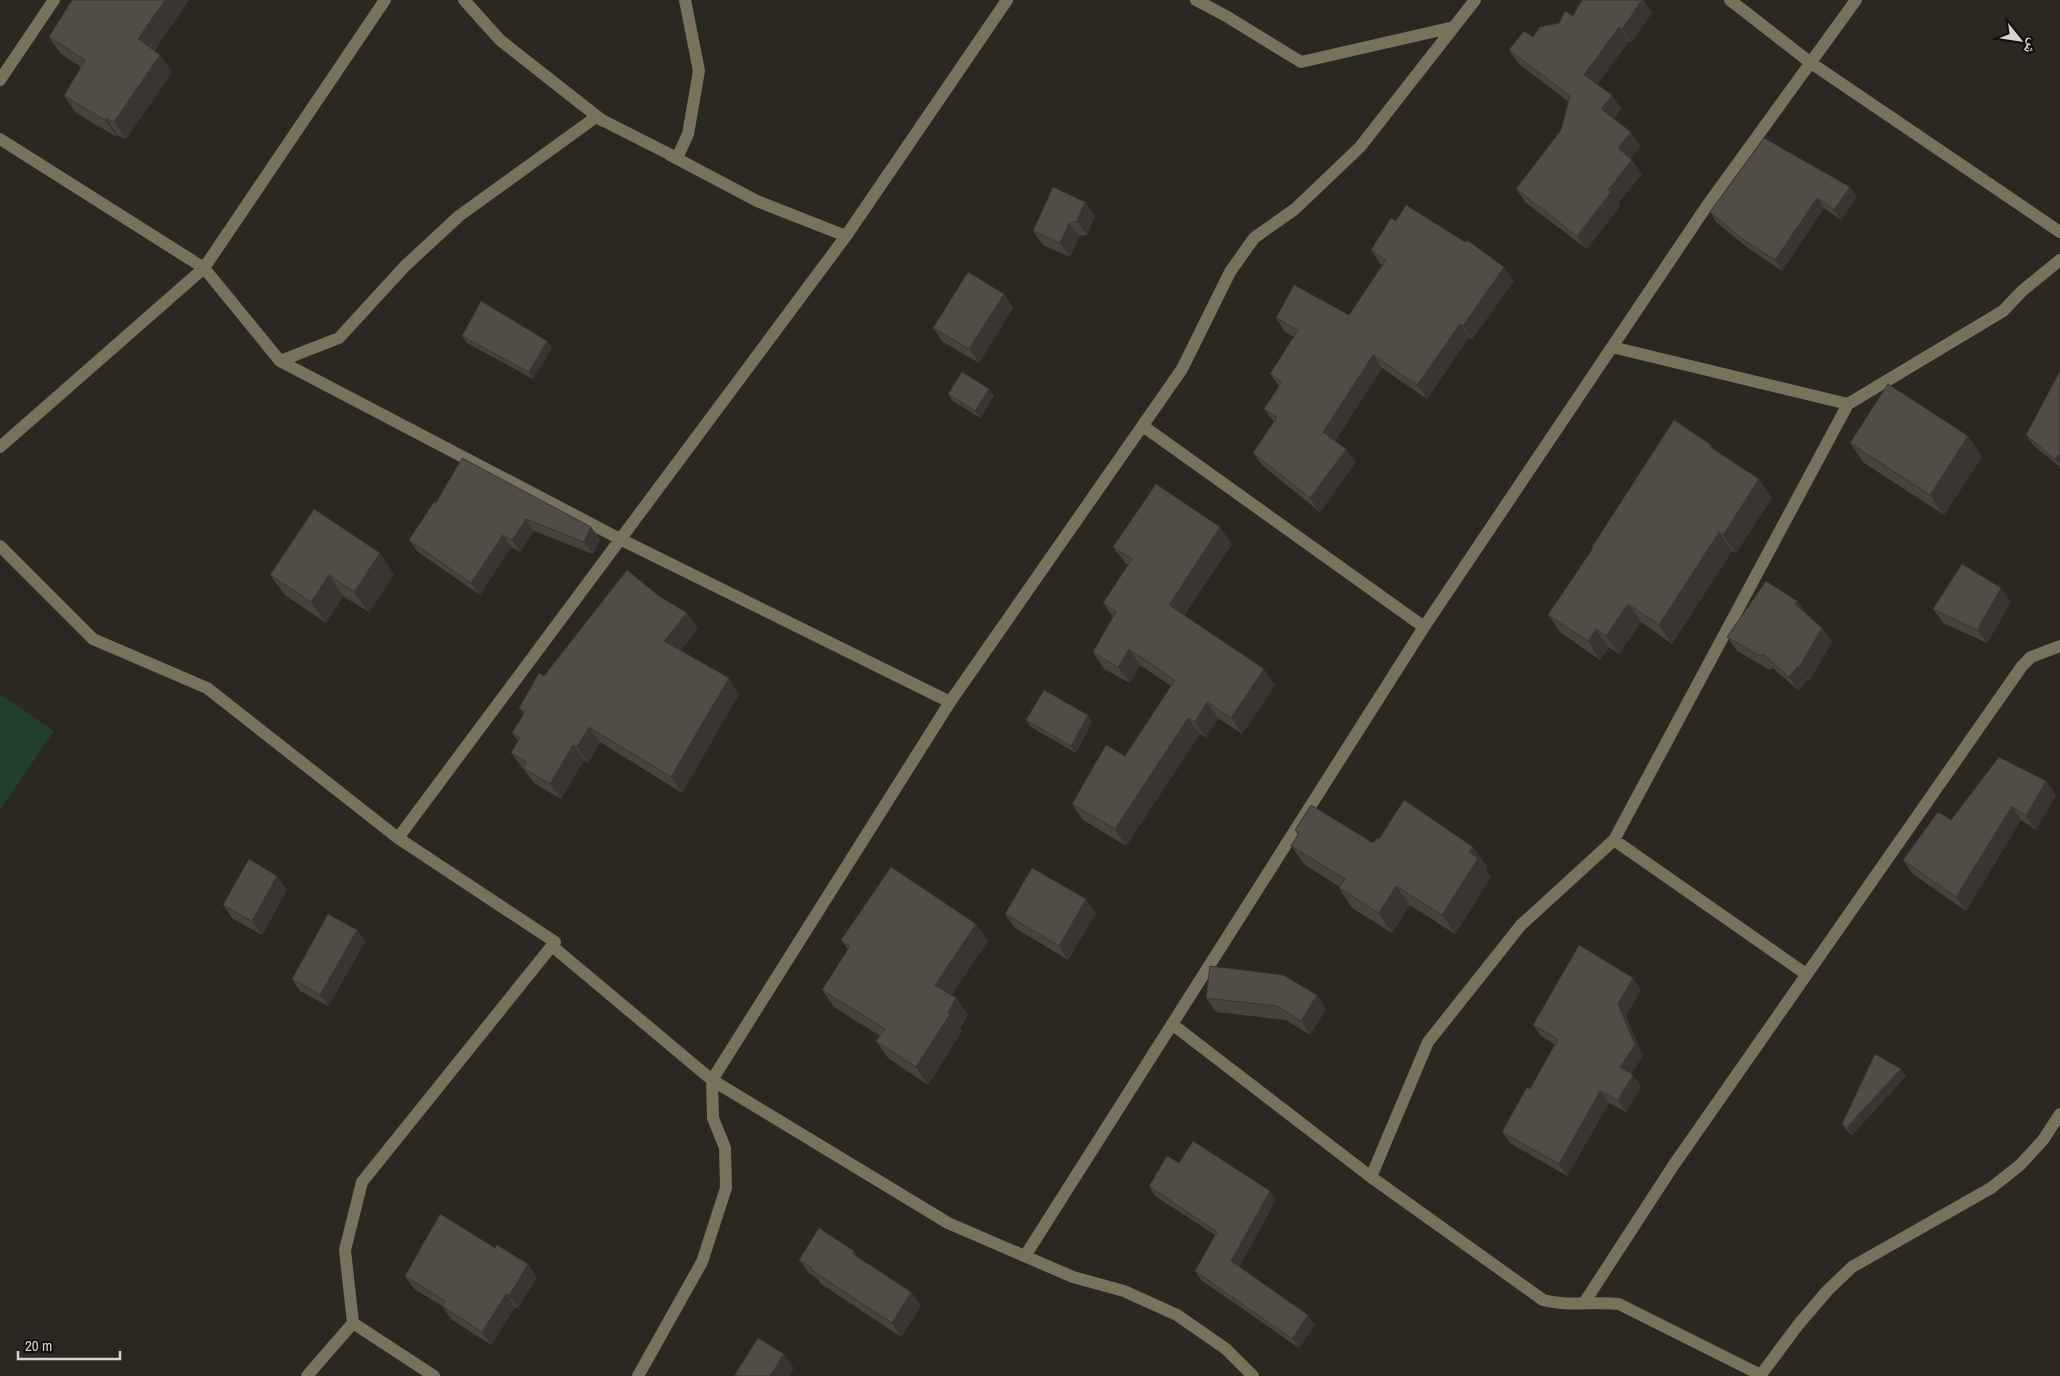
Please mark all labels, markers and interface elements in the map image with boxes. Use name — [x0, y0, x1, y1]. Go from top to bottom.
north arrow — [1995, 15, 2045, 65]
text: ش — [2020, 36, 2043, 58]
scale bar — [18, 1328, 120, 1360]
text: 20 m — [25, 1335, 52, 1356]

